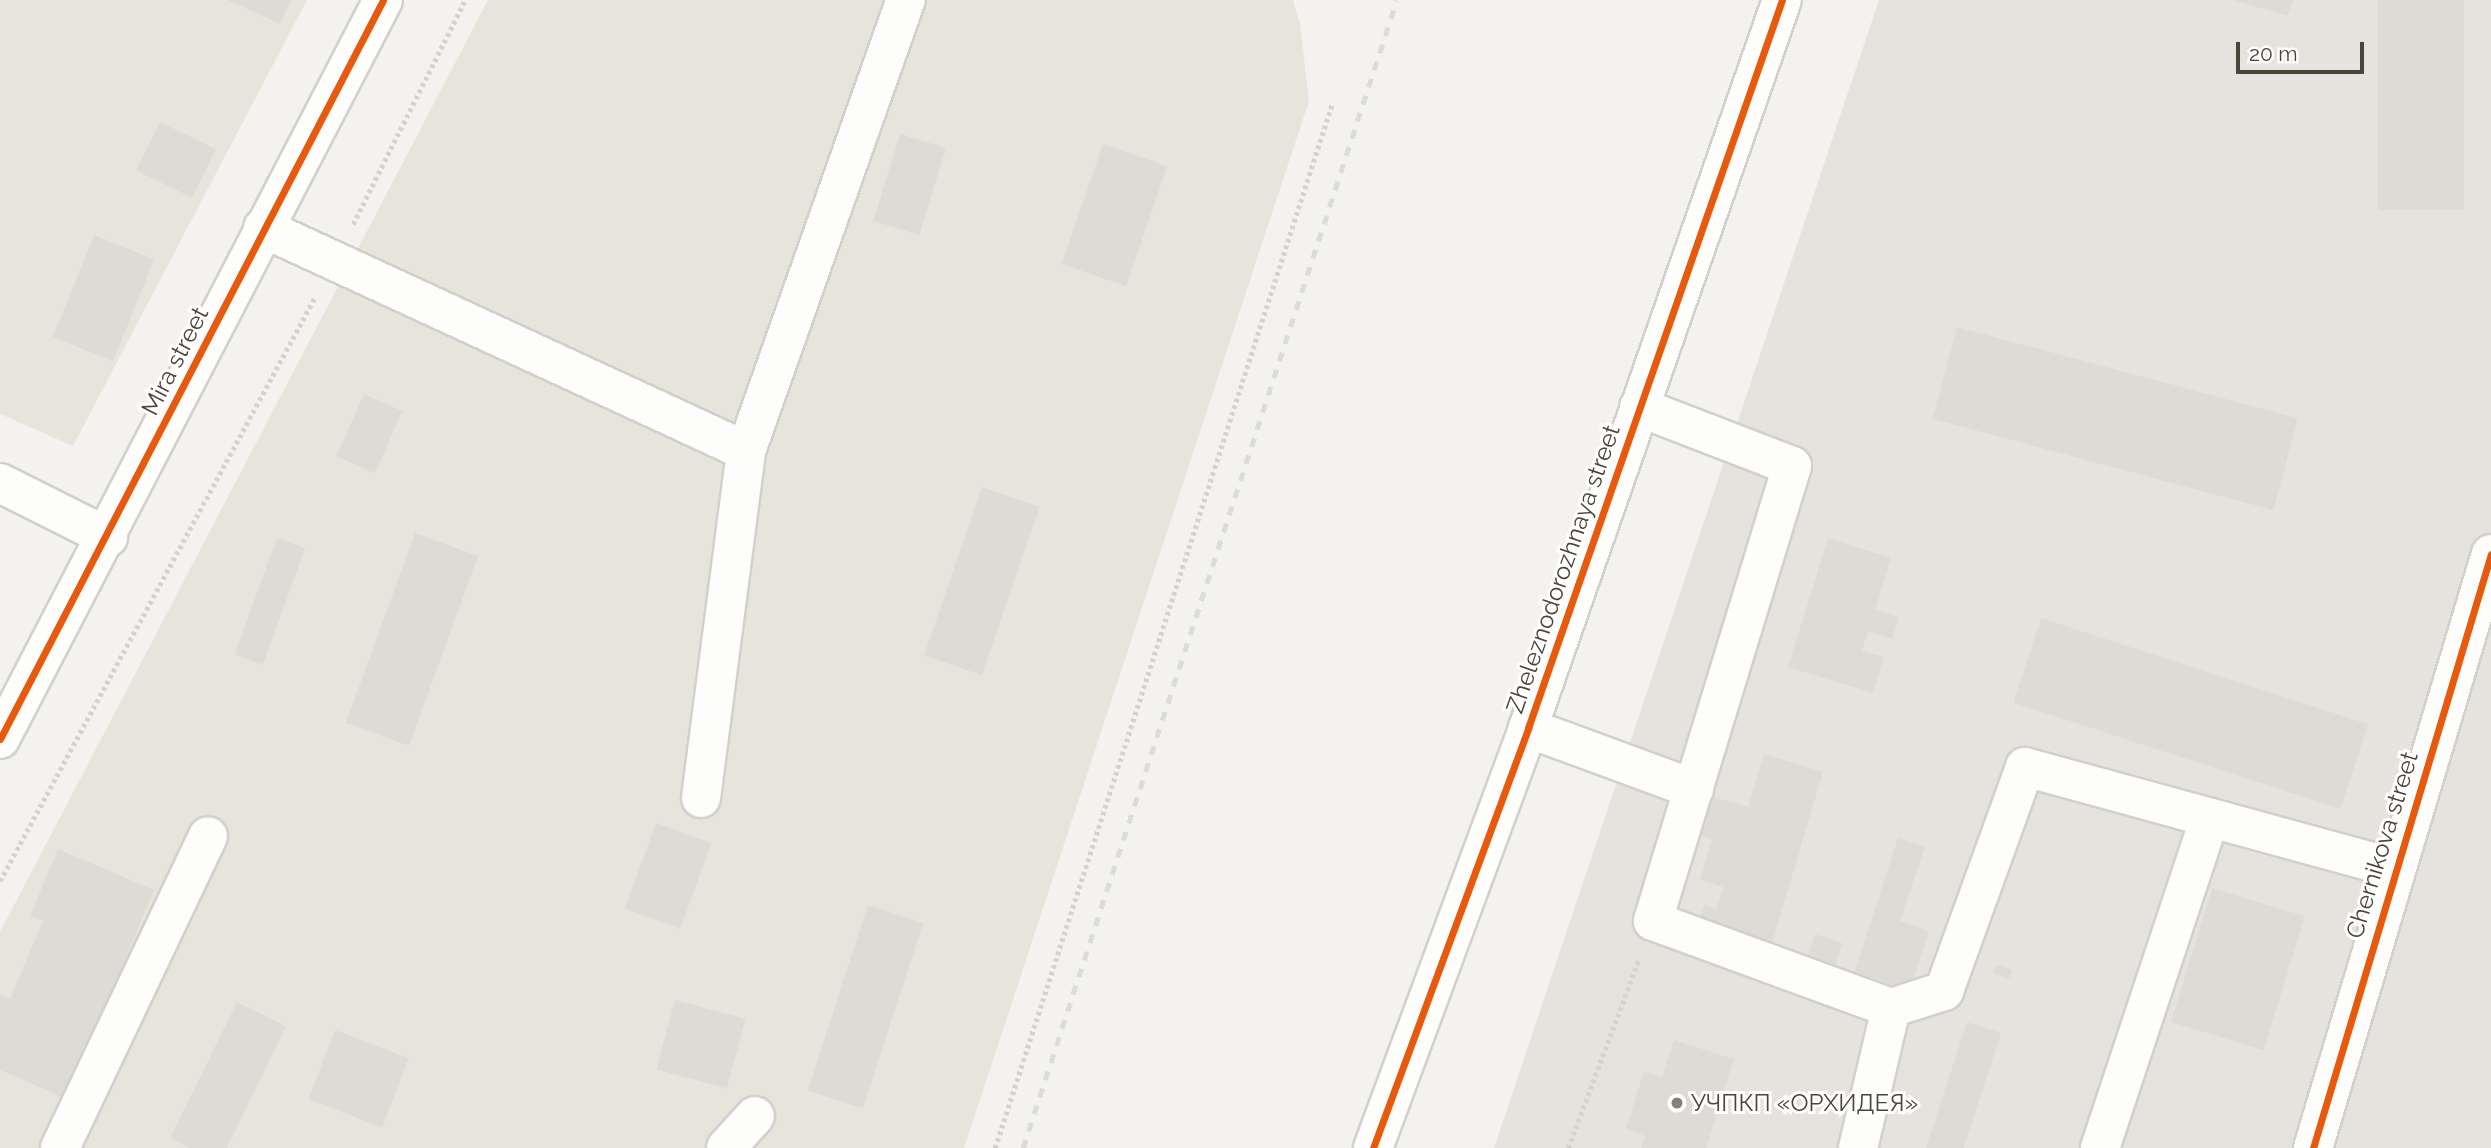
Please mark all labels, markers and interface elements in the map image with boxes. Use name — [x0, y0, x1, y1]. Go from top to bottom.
scale bar — [2239, 28, 2367, 72]
text: 20 m — [2249, 41, 2297, 66]
street label: Mira street — [135, 302, 215, 420]
street label: Zheleznodorozhnaya street — [1500, 421, 1626, 717]
street label: Chernikova street — [2340, 748, 2424, 942]
place label: УЧПКП «ОРХИДЕЯ» — [1691, 1089, 1918, 1117]
marker: УЧПКП «ОРХИДЕЯ» — [1669, 1095, 1685, 1111]

